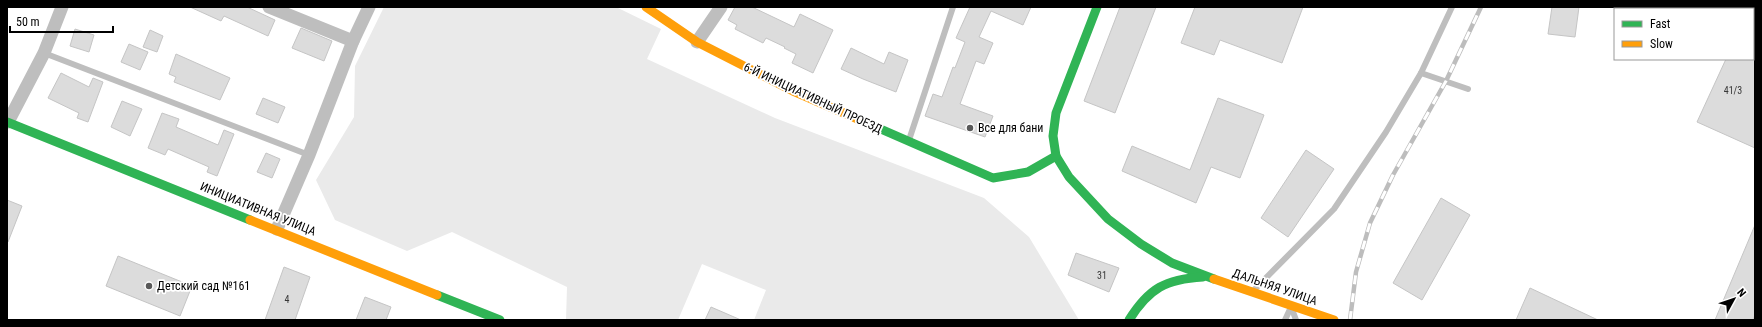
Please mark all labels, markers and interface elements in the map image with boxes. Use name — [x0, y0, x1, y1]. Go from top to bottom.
scale bar — [10, 8, 113, 34]
legend — [1614, 8, 1754, 60]
text: 50 m — [16, 15, 40, 29]
text: Fast — [1650, 17, 1671, 31]
text: Slow — [1650, 37, 1673, 51]
street label: 6-Й ИНИЦИАТИВНЫЙ ПРОЕЗД — [742, 59, 885, 136]
house number: 41/3 — [1724, 85, 1742, 96]
place label: Все для бани — [978, 121, 1043, 135]
marker: Все для бани — [965, 123, 975, 133]
street label: ИНИЦИАТИВНАЯ УЛИЦА — [198, 179, 318, 239]
street label: ДАЛЬНЯЯ УЛИЦА — [1231, 266, 1319, 308]
house number: 31 — [1097, 270, 1107, 281]
place label: Детский сад №161 — [157, 279, 250, 293]
north arrow — [1714, 279, 1754, 319]
marker: Детский сад №161 — [144, 281, 154, 291]
text: N — [1734, 286, 1749, 300]
house number: 4 — [285, 294, 290, 305]

